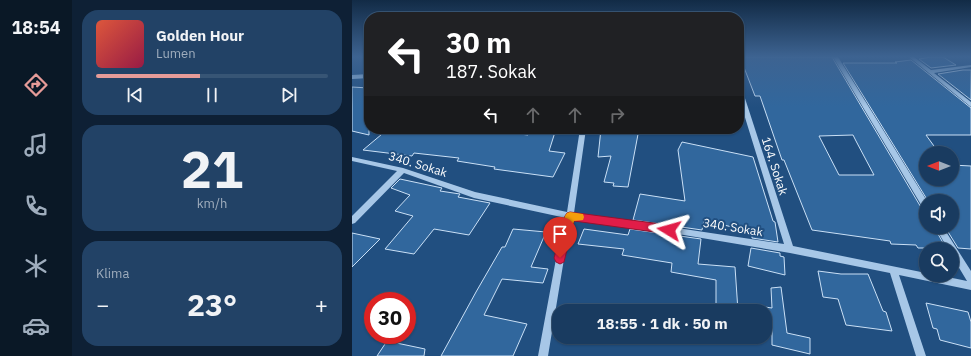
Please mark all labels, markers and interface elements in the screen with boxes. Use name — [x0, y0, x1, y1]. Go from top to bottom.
text: 18:54 — [11, 16, 61, 39]
text: 30 m — [446, 24, 511, 61]
text: Golden Hour — [156, 26, 244, 45]
icon: left — [380, 28, 432, 80]
text: Lumen — [156, 45, 196, 62]
text: 187. Sokak — [446, 60, 537, 83]
icon: directions — [22, 71, 50, 99]
icon: previous — [124, 84, 146, 106]
icon: pause — [201, 84, 223, 106]
icon: next — [278, 84, 300, 106]
icon: left — [480, 104, 502, 126]
icon: ahead — [522, 104, 544, 126]
icon: ahead — [564, 104, 586, 126]
icon: right — [606, 104, 628, 126]
icon: music — [22, 131, 50, 159]
text: 21 — [181, 135, 243, 202]
street label: 164. Sokak — [759, 135, 792, 198]
north arrow — [919, 146, 959, 186]
map controls — [919, 146, 959, 282]
street label: 340. Sokak — [387, 148, 450, 180]
icon: phone — [22, 192, 50, 220]
button: sound — [919, 194, 959, 234]
text: km/h — [197, 195, 227, 212]
position arrow — [648, 209, 690, 251]
street label: 340. Sokak — [702, 215, 765, 239]
pin — [543, 217, 577, 258]
icon: arrive — [549, 223, 571, 245]
button: search — [919, 242, 959, 282]
icon: climate — [22, 252, 50, 280]
text: Klima — [96, 265, 129, 282]
text: 23° — [187, 285, 237, 324]
text: − — [96, 290, 109, 319]
text: + — [315, 290, 328, 319]
speed limit sign: 30 — [364, 292, 416, 344]
icon: car — [22, 312, 50, 340]
text: 18:55 · 1 dk · 50 m — [596, 314, 728, 333]

